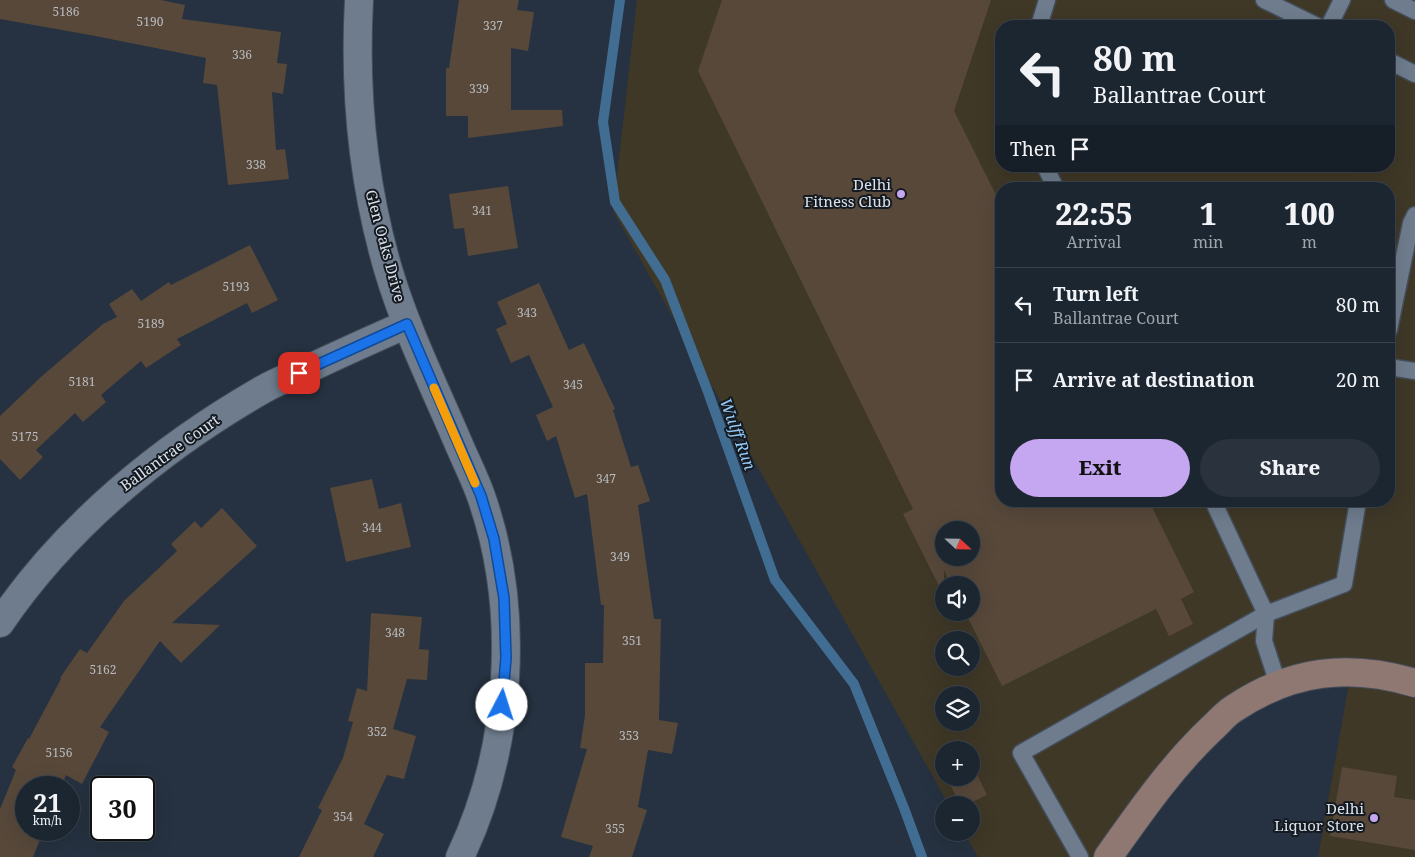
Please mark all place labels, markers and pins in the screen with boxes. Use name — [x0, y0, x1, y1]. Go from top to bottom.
place label: Delhi Fitness Club — [804, 174, 891, 211]
marker: Delhi Fitness Club — [895, 188, 907, 200]
pin — [278, 352, 320, 394]
place label: Delhi Liquor Store — [1274, 798, 1364, 835]
marker: Delhi Liquor Store — [1368, 812, 1380, 824]

